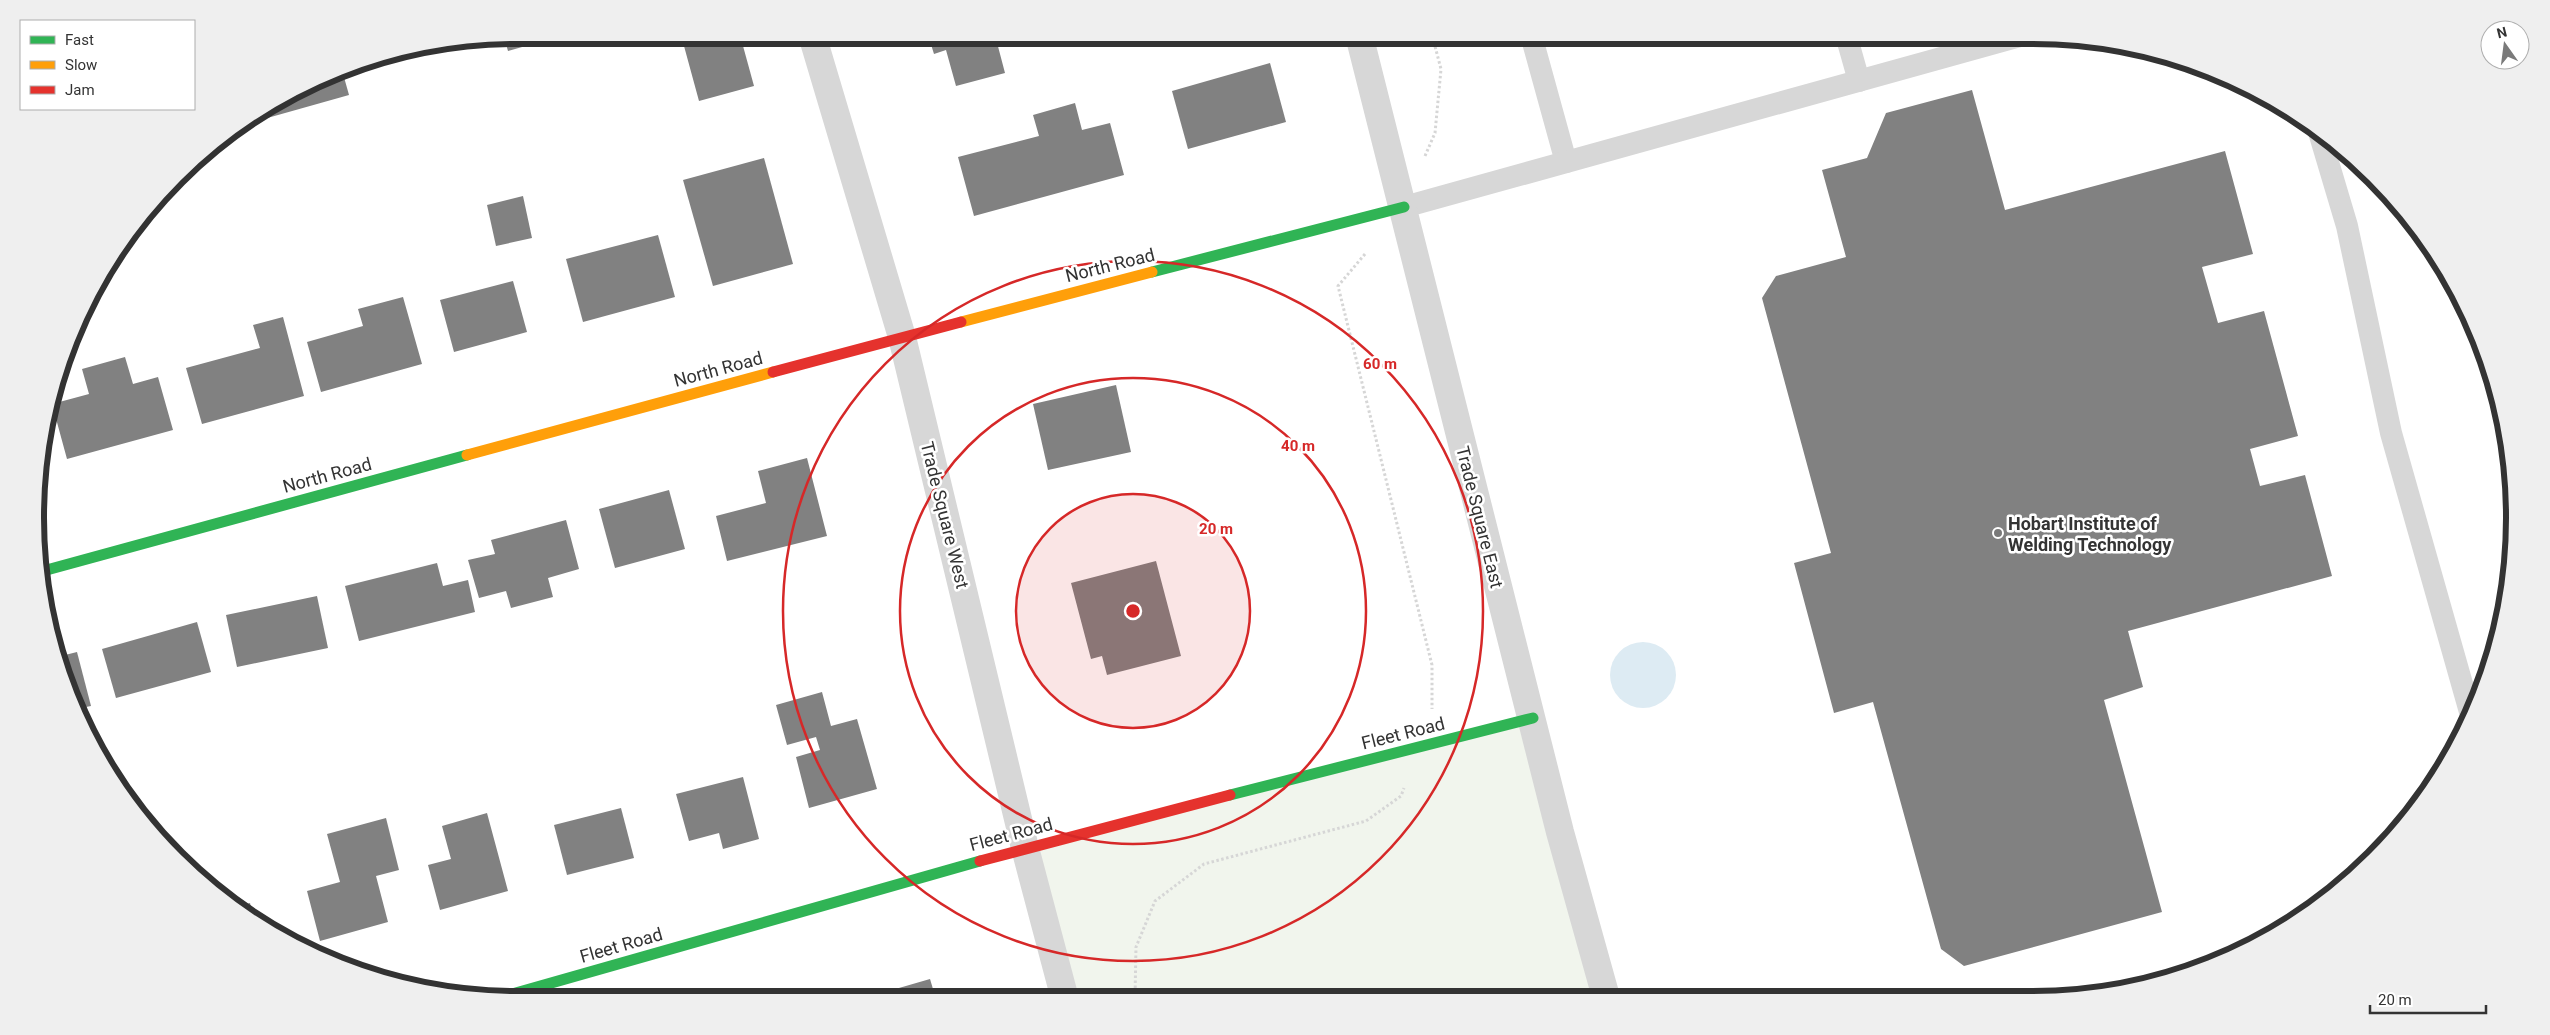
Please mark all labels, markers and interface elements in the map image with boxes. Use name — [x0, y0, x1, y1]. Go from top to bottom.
legend — [20, 20, 195, 110]
north arrow — [2480, 20, 2530, 70]
text: N — [2495, 23, 2509, 41]
text: Fast — [65, 31, 94, 49]
text: Slow — [65, 56, 97, 74]
text: Jam — [65, 81, 95, 99]
street label: North Road — [1063, 244, 1157, 286]
street label: North Road — [671, 347, 765, 391]
text: 60 m — [1363, 355, 1397, 373]
text: 40 m — [1281, 437, 1315, 455]
street label: Trade Square West — [917, 439, 973, 591]
street label: Trade Square East — [1452, 444, 1508, 590]
street label: North Road — [280, 453, 374, 497]
place label: Hobart Institute of Welding Technology — [2008, 513, 2172, 555]
text: 20 m — [1199, 520, 1233, 538]
marker: Hobart Institute of Welding Technology — [1992, 527, 2004, 539]
centre of rings — [1124, 602, 1142, 620]
street label: Fleet Road — [1359, 713, 1447, 753]
street label: Fleet Road — [967, 813, 1055, 855]
street label: Fleet Road — [577, 923, 665, 967]
scale bar — [2370, 982, 2486, 1014]
text: 20 m — [2378, 991, 2412, 1009]

